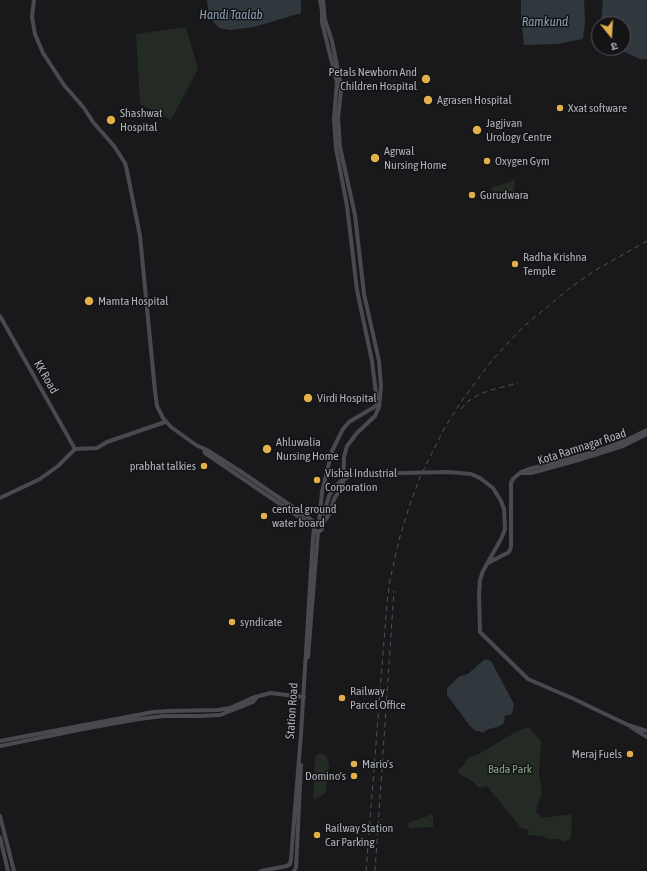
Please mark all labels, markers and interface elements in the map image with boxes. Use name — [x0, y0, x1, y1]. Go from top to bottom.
water label: Handi Taalab — [199, 7, 263, 23]
water label: Ramkund — [522, 14, 568, 30]
north arrow — [591, 16, 631, 56]
text: उ — [609, 40, 619, 53]
place label: Petals Newborn And Children Hospital — [328, 65, 417, 93]
marker: Petals Newborn And Children Hospital — [420, 73, 432, 85]
place label: Agrasen Hospital — [437, 93, 512, 107]
marker: Agrasen Hospital — [422, 94, 434, 106]
place label: Xxat software — [568, 101, 627, 115]
marker: Xxat software — [555, 103, 565, 113]
place label: Shashwat Hospital — [120, 106, 163, 134]
marker: Shashwat Hospital — [105, 114, 117, 126]
place label: Jagjivan Urology Centre — [486, 116, 552, 144]
marker: Jagjivan Urology Centre — [471, 124, 483, 136]
place label: Agrwal Nursing Home — [384, 144, 447, 172]
marker: Agrwal Nursing Home — [369, 152, 381, 164]
place label: Oxygen Gym — [495, 154, 550, 168]
marker: Oxygen Gym — [482, 156, 492, 166]
place label: Gurudwara — [480, 188, 529, 202]
marker: Gurudwara — [467, 190, 477, 200]
place label: Radha Krishna Temple — [523, 250, 587, 278]
marker: Radha Krishna Temple — [510, 259, 520, 269]
place label: Mamta Hospital — [98, 294, 168, 308]
marker: Mamta Hospital — [83, 295, 95, 307]
street label: KK Road — [31, 358, 61, 396]
place label: Virdi Hospital — [317, 391, 377, 405]
marker: Virdi Hospital — [302, 392, 314, 404]
street label: Kota Ramnagar Road — [536, 426, 628, 468]
place label: Ahluwalia Nursing Home — [276, 435, 339, 463]
marker: Ahluwalia Nursing Home — [261, 443, 273, 455]
place label: prabhat talkies — [130, 459, 196, 473]
marker: prabhat talkies — [199, 461, 209, 471]
place label: Vishal Industrial Corporation — [325, 466, 397, 494]
marker: Vishal Industrial Corporation — [312, 475, 322, 485]
place label: central ground water board — [272, 502, 337, 530]
marker: central ground water board — [259, 511, 269, 521]
place label: syndicate — [240, 615, 282, 629]
marker: syndicate — [227, 617, 237, 627]
street label: Station Road — [283, 682, 301, 740]
place label: Railway Parcel Office — [350, 684, 406, 712]
marker: Railway Parcel Office — [337, 693, 347, 703]
place label: Meraj Fuels — [572, 747, 622, 761]
marker: Meraj Fuels — [625, 749, 635, 759]
place label: Mario's — [362, 757, 393, 771]
marker: Mario's — [349, 759, 359, 769]
park label: Bada Park — [488, 762, 532, 776]
place label: Domino's — [305, 769, 346, 783]
marker: Domino's — [349, 771, 359, 781]
place label: Railway Station Car Parking — [325, 821, 393, 849]
marker: Railway Station Car Parking — [312, 830, 322, 840]

